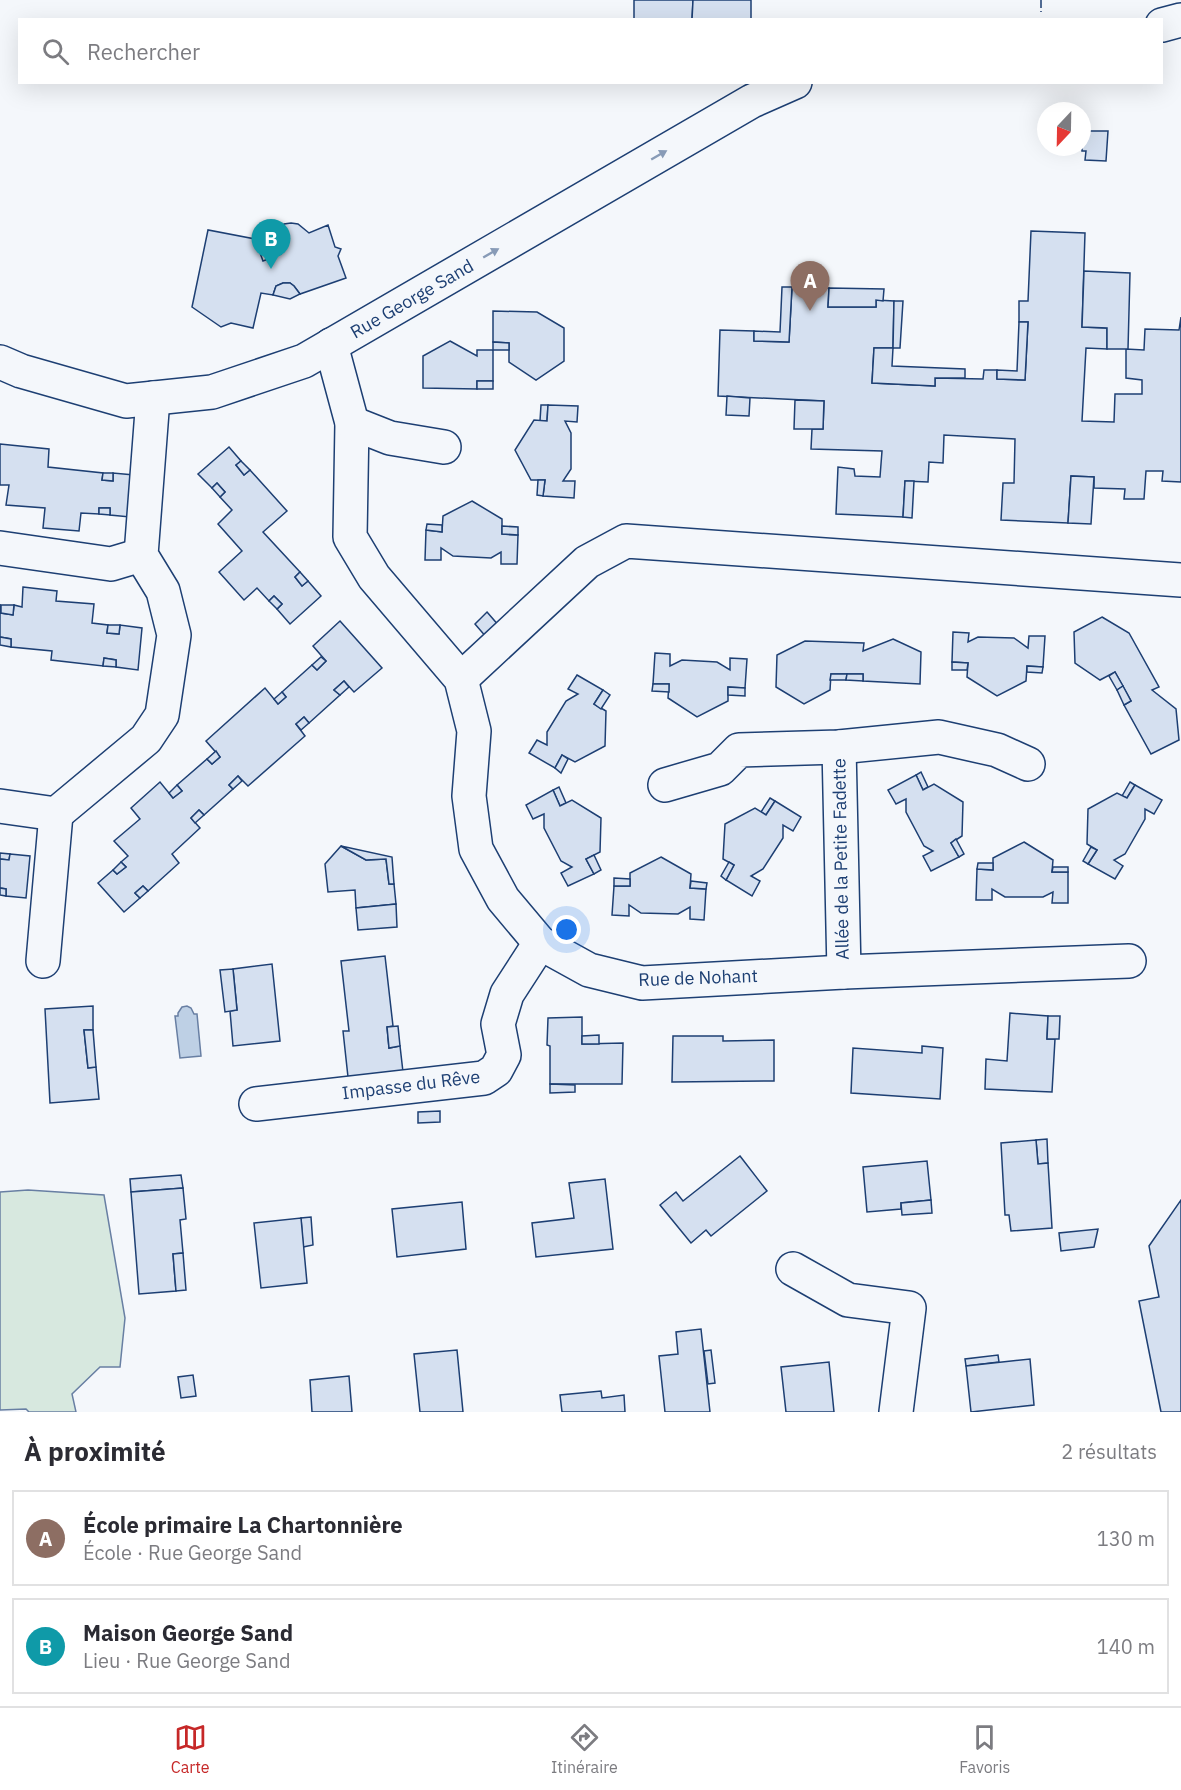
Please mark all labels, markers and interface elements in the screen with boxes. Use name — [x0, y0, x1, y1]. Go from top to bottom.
search box — [18, 18, 1163, 84]
icon: search — [39, 35, 72, 68]
text: Rechercher — [87, 37, 200, 66]
north arrow — [1037, 102, 1091, 156]
one-way arrow — [651, 149, 667, 160]
pin: B — [252, 220, 290, 269]
one-way arrow — [483, 247, 499, 258]
street label: Rue George Sand — [346, 254, 478, 343]
pin: A — [790, 262, 830, 311]
street label: Allée de la Petite Fadette — [827, 758, 854, 960]
your location — [552, 915, 581, 944]
street label: Rue de Nohant — [638, 964, 758, 991]
street label: Impasse du Rêve — [341, 1065, 481, 1104]
text: À proximité — [24, 1434, 166, 1468]
text: 2 résultats — [1061, 1438, 1157, 1465]
text: École primaire La Chartonnière — [83, 1510, 403, 1539]
text: A — [39, 1525, 52, 1552]
text: 130 m — [1097, 1525, 1155, 1552]
text: École · Rue George Sand — [83, 1539, 302, 1566]
text: Maison George Sand — [83, 1618, 293, 1647]
text: B — [39, 1633, 52, 1660]
text: 140 m — [1097, 1633, 1155, 1660]
text: Lieu · Rue George Sand — [83, 1647, 291, 1674]
tab: Carte — [171, 1721, 209, 1777]
tab: Itinéraire — [551, 1721, 618, 1777]
tab: Favoris — [959, 1721, 1010, 1777]

